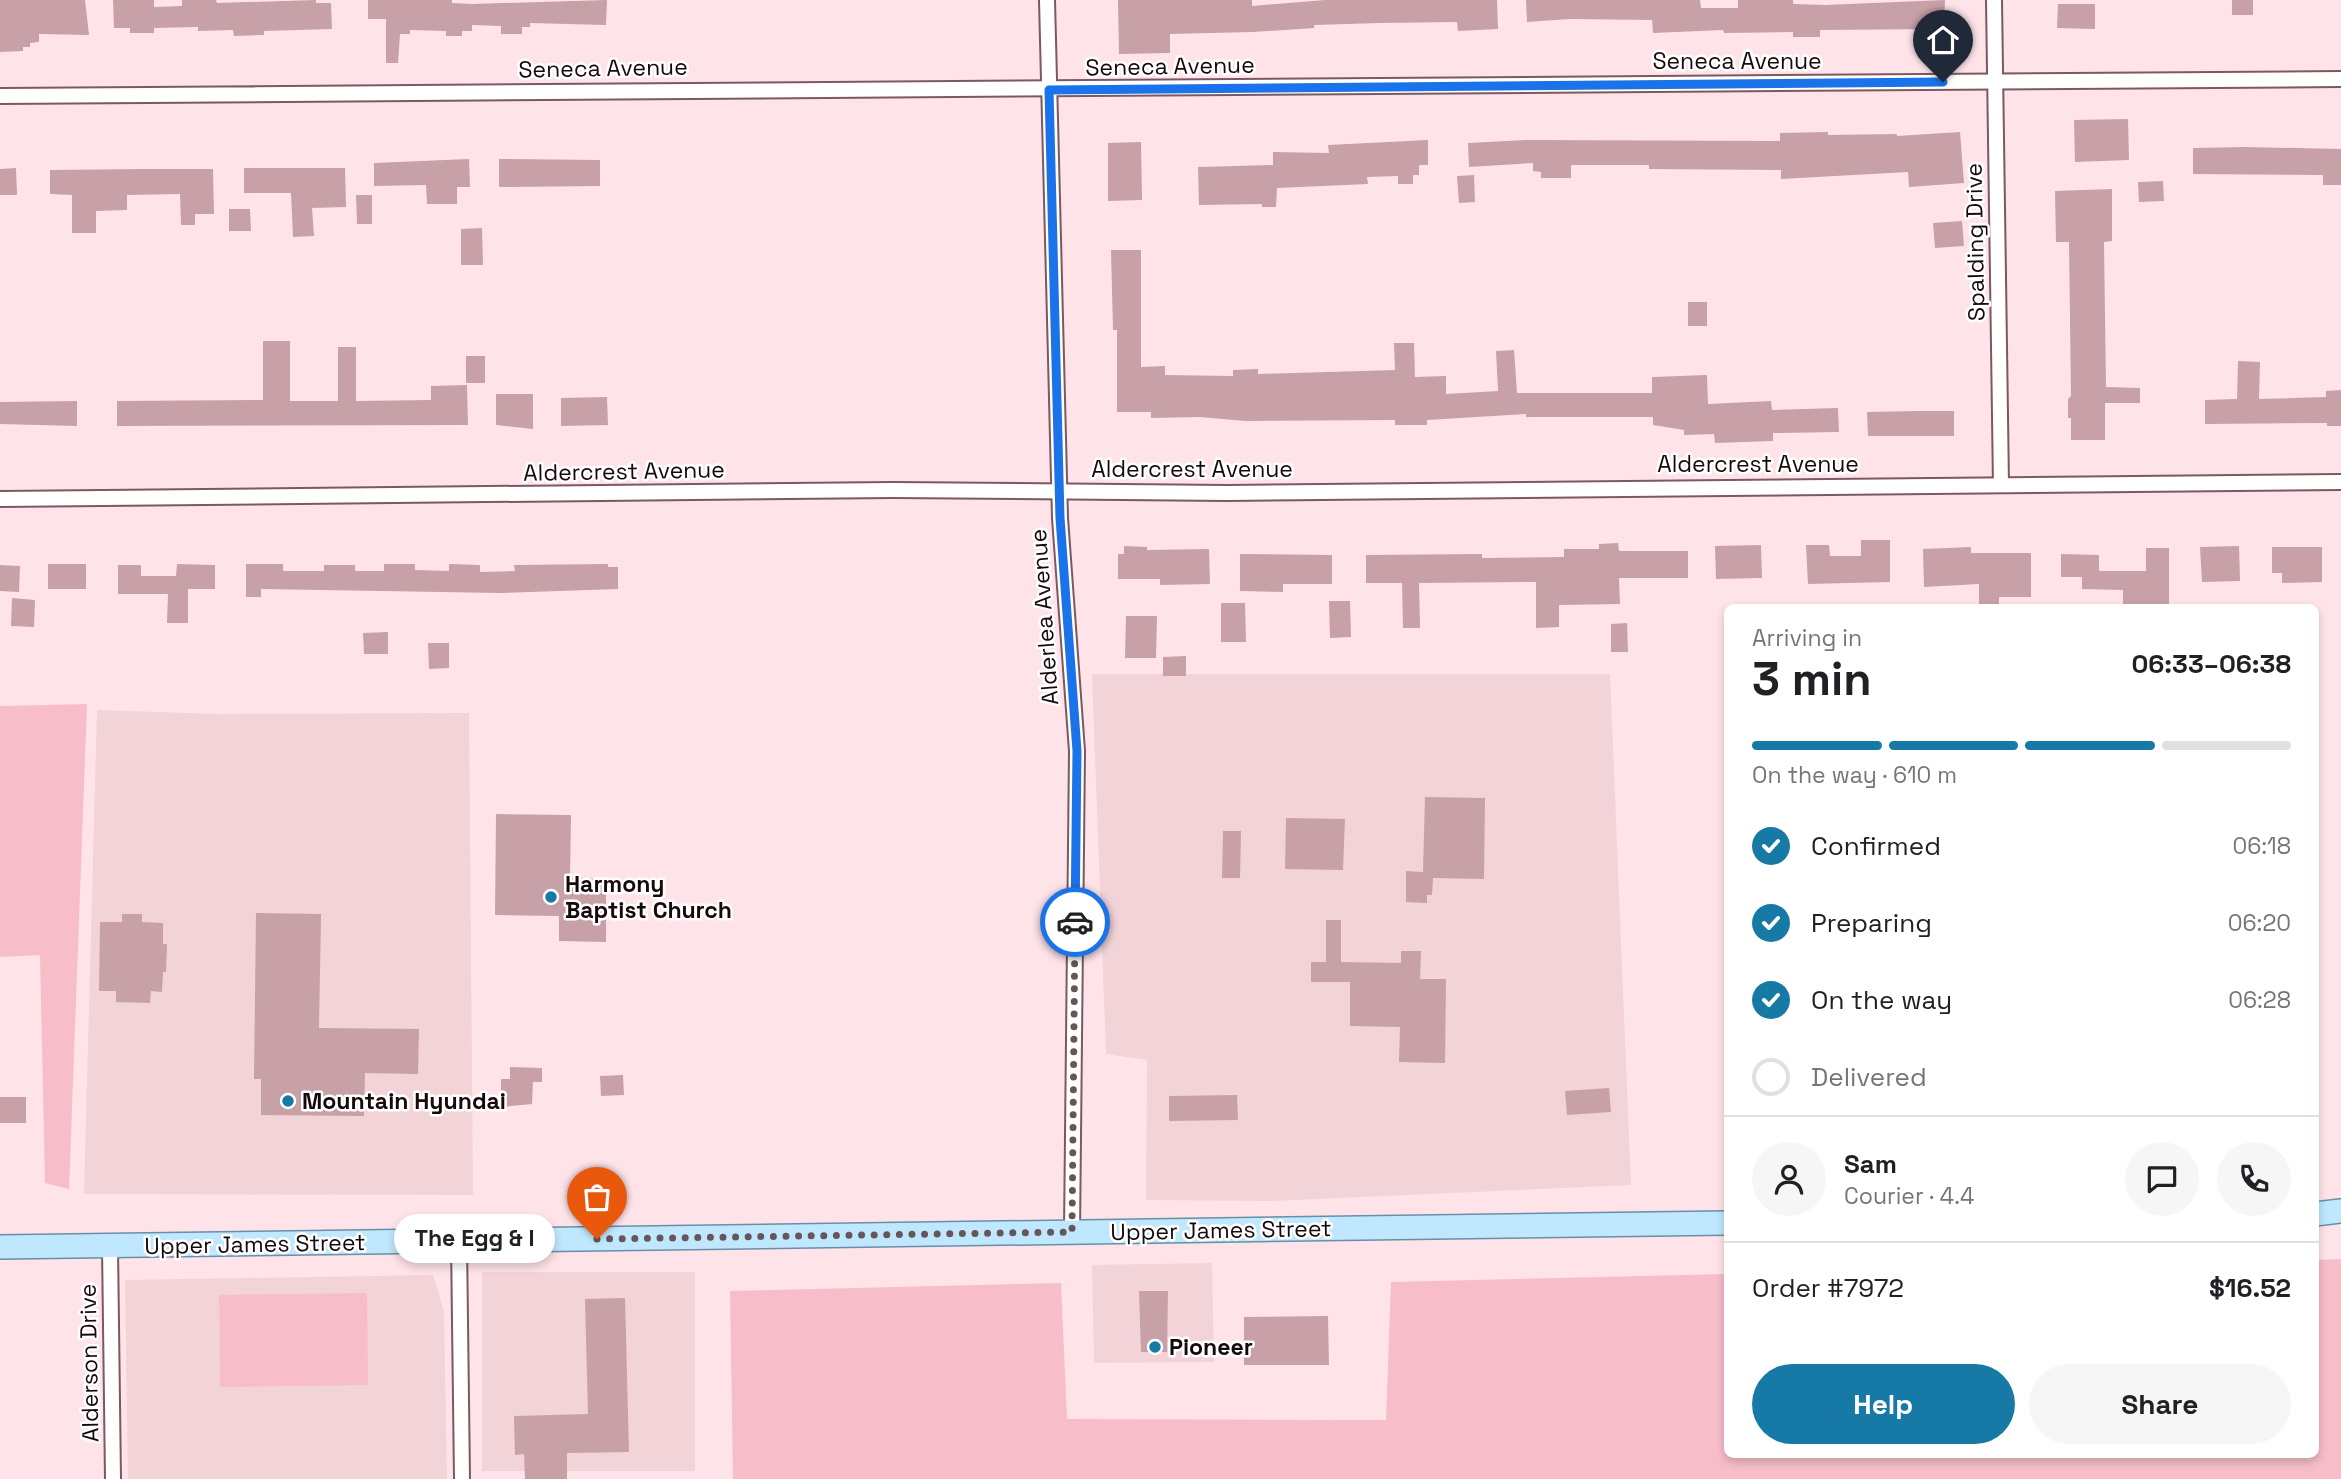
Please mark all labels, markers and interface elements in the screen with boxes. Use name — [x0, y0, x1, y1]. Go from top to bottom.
pin — [1913, 10, 1973, 82]
icon: home — [1924, 21, 1962, 59]
street label: Seneca Avenue — [1652, 46, 1822, 76]
street label: Seneca Avenue — [1085, 50, 1255, 82]
street label: Seneca Avenue — [518, 52, 688, 84]
street label: Spalding Drive — [1959, 163, 1991, 321]
street label: Aldercrest Avenue — [1657, 449, 1859, 479]
street label: Aldercrest Avenue — [523, 454, 725, 488]
street label: Aldercrest Avenue — [1091, 454, 1293, 484]
street label: Alderlea Avenue — [1023, 528, 1065, 706]
text: Arriving in — [1752, 623, 1862, 653]
text: 06:33–06:38 — [2131, 647, 2291, 681]
text: 3 min — [1752, 650, 1872, 708]
text: On the way · 610 m — [1752, 760, 1957, 790]
icon: check — [1752, 827, 1790, 865]
text: Confirmed — [1811, 829, 1941, 863]
text: 06:18 — [2232, 831, 2291, 861]
place label: Harmony Baptist Church — [565, 869, 732, 925]
courier — [1040, 887, 1110, 957]
marker: Harmony Baptist Church — [543, 889, 559, 905]
icon: car — [1056, 903, 1094, 941]
icon: check — [1752, 904, 1790, 942]
text: Preparing — [1811, 906, 1932, 940]
text: 06:20 — [2228, 908, 2291, 938]
icon: check — [1752, 981, 1790, 1019]
text: On the way — [1811, 983, 1952, 1017]
text: 06:28 — [2228, 985, 2291, 1015]
text: Delivered — [1811, 1060, 1927, 1094]
place label: Mountain Hyundai — [302, 1086, 506, 1116]
marker: Mountain Hyundai — [280, 1093, 296, 1109]
button: person — [1752, 1142, 1826, 1216]
button: chat — [2125, 1142, 2199, 1216]
button: phone — [2217, 1142, 2291, 1216]
text: Sam — [1844, 1147, 1897, 1181]
pin — [567, 1167, 627, 1239]
icon: bag — [578, 1178, 616, 1216]
text: Courier · 4.4 — [1844, 1181, 1974, 1211]
street label: Upper James Street — [1110, 1213, 1332, 1247]
callout: The Egg & I — [394, 1214, 555, 1264]
text: The Egg & I — [414, 1223, 535, 1253]
street label: Upper James Street — [144, 1227, 366, 1261]
text: Order #7972 — [1752, 1271, 1904, 1305]
text: $16.52 — [2209, 1271, 2291, 1305]
street label: Alderson Drive — [73, 1284, 105, 1442]
place label: Pioneer — [1169, 1332, 1253, 1362]
marker: Pioneer — [1147, 1339, 1163, 1355]
button: Help — [1752, 1364, 2015, 1444]
button: Share — [2029, 1364, 2291, 1444]

